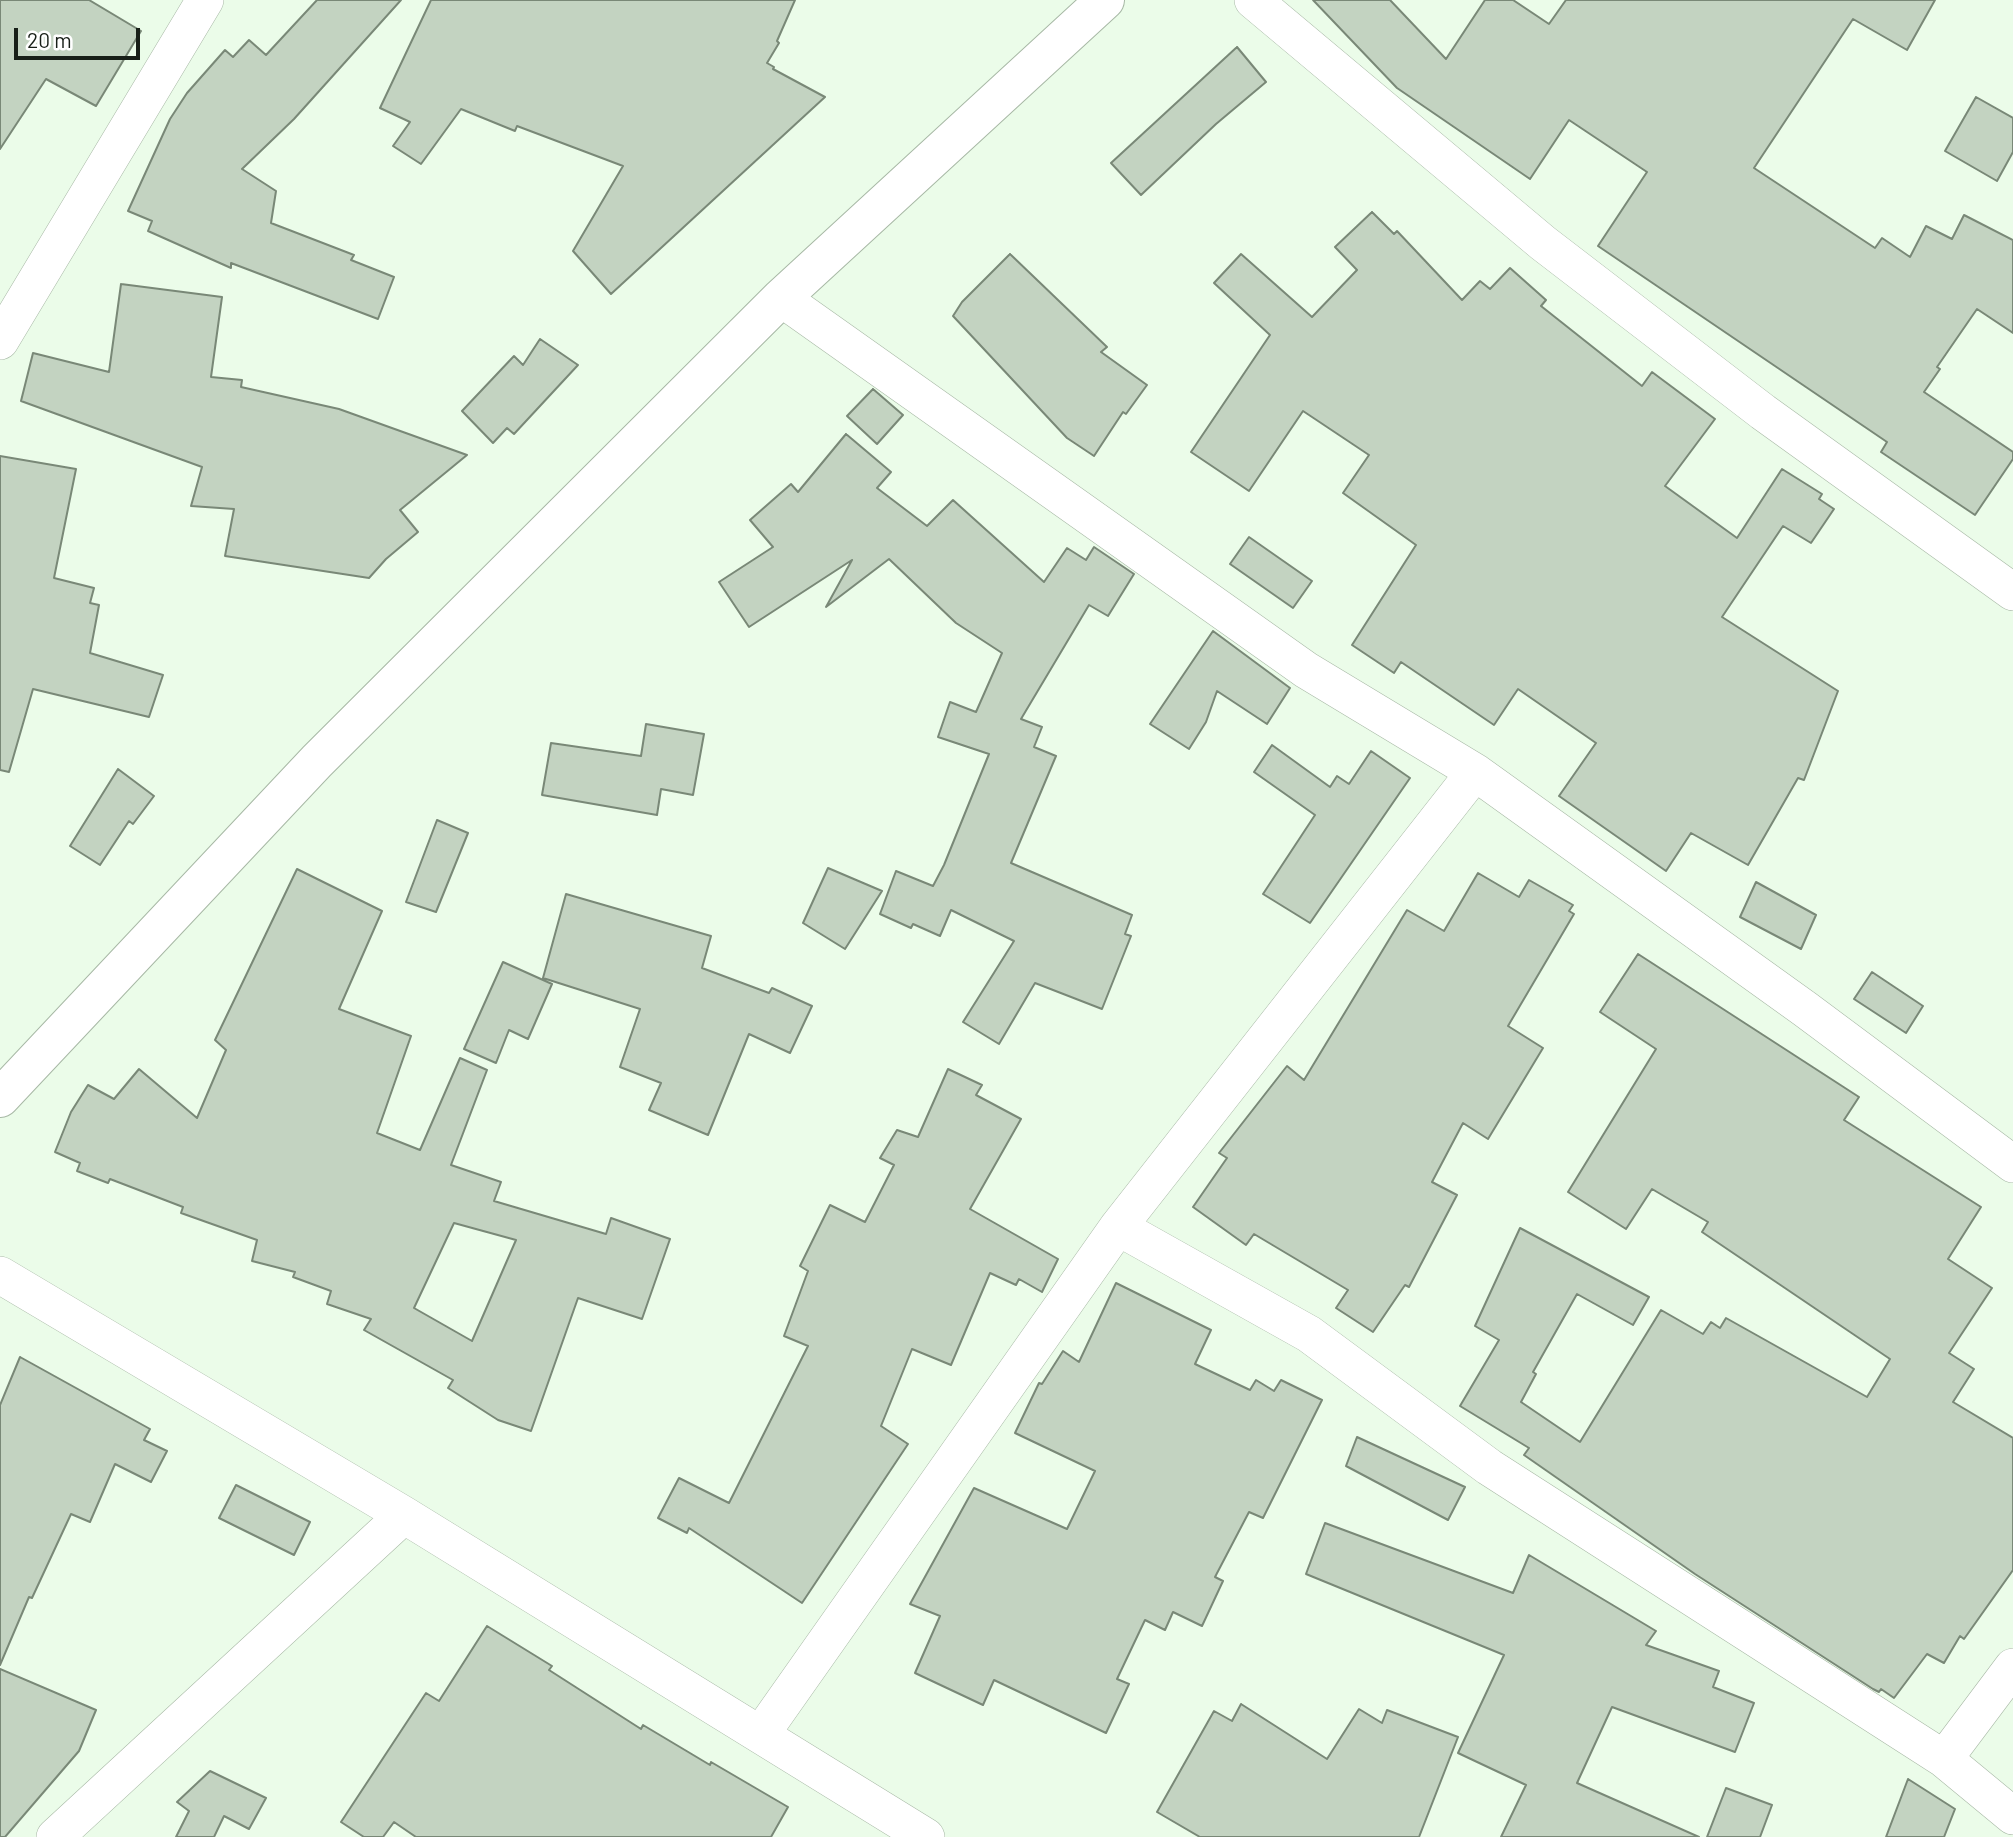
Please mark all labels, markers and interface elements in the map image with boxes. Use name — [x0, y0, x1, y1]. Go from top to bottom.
scale bar — [18, 14, 144, 58]
text: 20 m — [27, 27, 72, 52]

